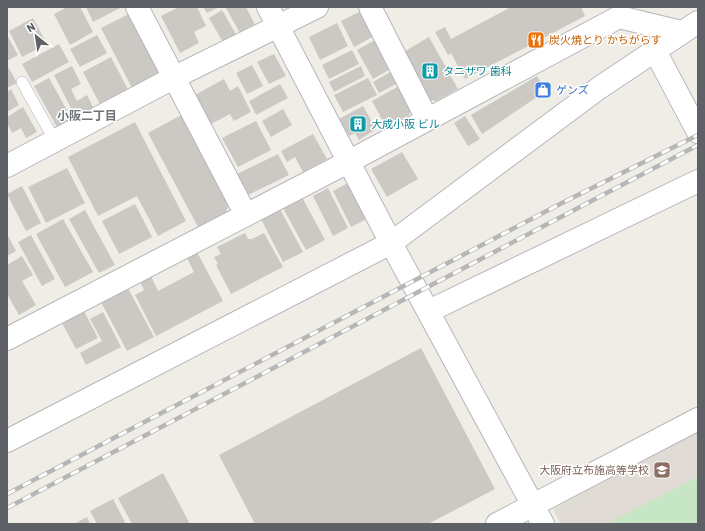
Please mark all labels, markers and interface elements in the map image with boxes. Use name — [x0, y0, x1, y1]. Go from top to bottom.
north arrow — [16, 16, 56, 56]
text: N — [25, 20, 38, 35]
restaurant icon: 炭火焼とり かちがらす — [526, 30, 546, 50]
place label: 炭火焼とり かちがらす — [549, 34, 661, 47]
building icon: タニザワ 歯科 — [420, 61, 440, 81]
place label: タニザワ 歯科 — [443, 65, 512, 78]
shop icon: ゲンズ — [533, 80, 553, 100]
place label: ゲンズ — [556, 84, 589, 97]
district label: 小阪二丁目 — [57, 109, 117, 123]
building icon: 大成小阪 ビル — [348, 114, 368, 134]
place label: 大成小阪 ビル — [371, 118, 440, 131]
school or university icon: 大阪府立布施高等学校 — [652, 460, 672, 480]
place label: 大阪府立布施高等学校 — [539, 464, 649, 477]

